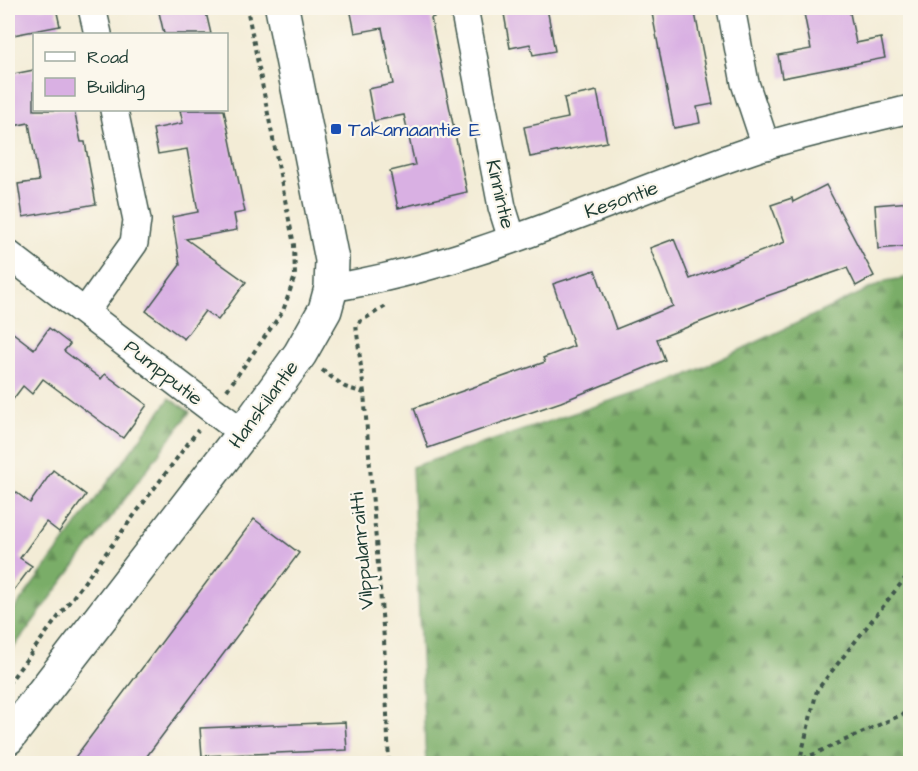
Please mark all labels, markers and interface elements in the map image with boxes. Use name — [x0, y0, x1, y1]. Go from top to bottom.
legend — [33, 33, 228, 111]
text: Road — [87, 45, 128, 70]
text: Building — [87, 75, 145, 101]
place label: Takamaantie E — [348, 116, 481, 144]
marker: Takamaantie E — [329, 122, 343, 136]
street label: Kinnintie — [478, 157, 522, 232]
street label: Kesontie — [581, 174, 662, 226]
street label: Pumpputie — [118, 333, 209, 413]
street label: Hanskilantie — [222, 355, 305, 454]
street label: Vilppulanraitti — [343, 491, 381, 611]

